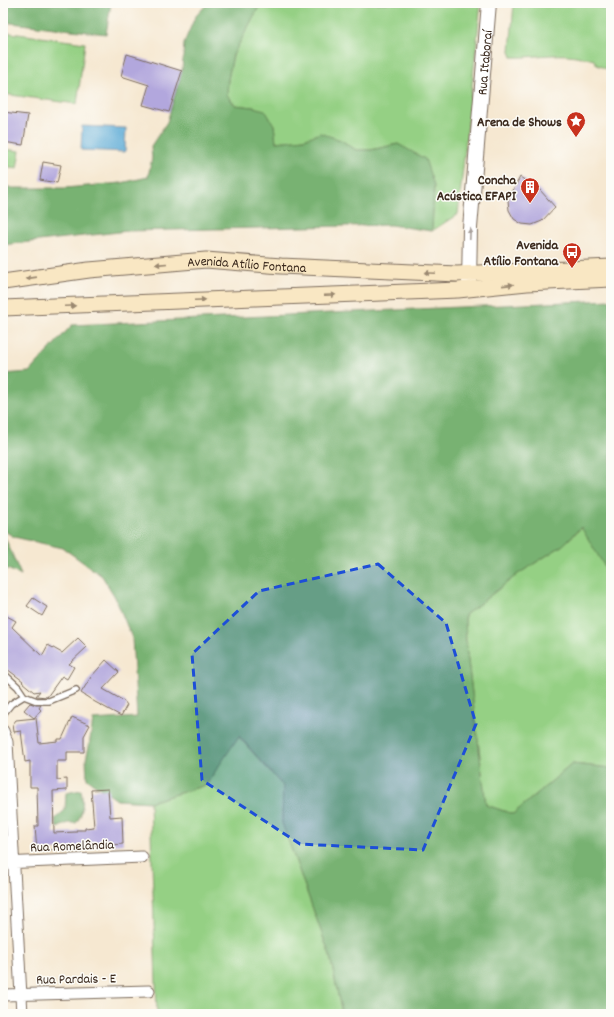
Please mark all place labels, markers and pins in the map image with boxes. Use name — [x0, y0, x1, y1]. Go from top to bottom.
place icon: Arena de Shows — [565, 110, 587, 138]
place label: Arena de Shows — [477, 113, 562, 133]
place label: Concha Acústica EFAPI — [437, 171, 517, 207]
building icon: Concha Acústica EFAPI — [519, 176, 541, 204]
place label: Avenida Atílio Fontana — [484, 236, 559, 272]
bus stop icon: Avenida Atílio Fontana — [561, 241, 583, 269]

